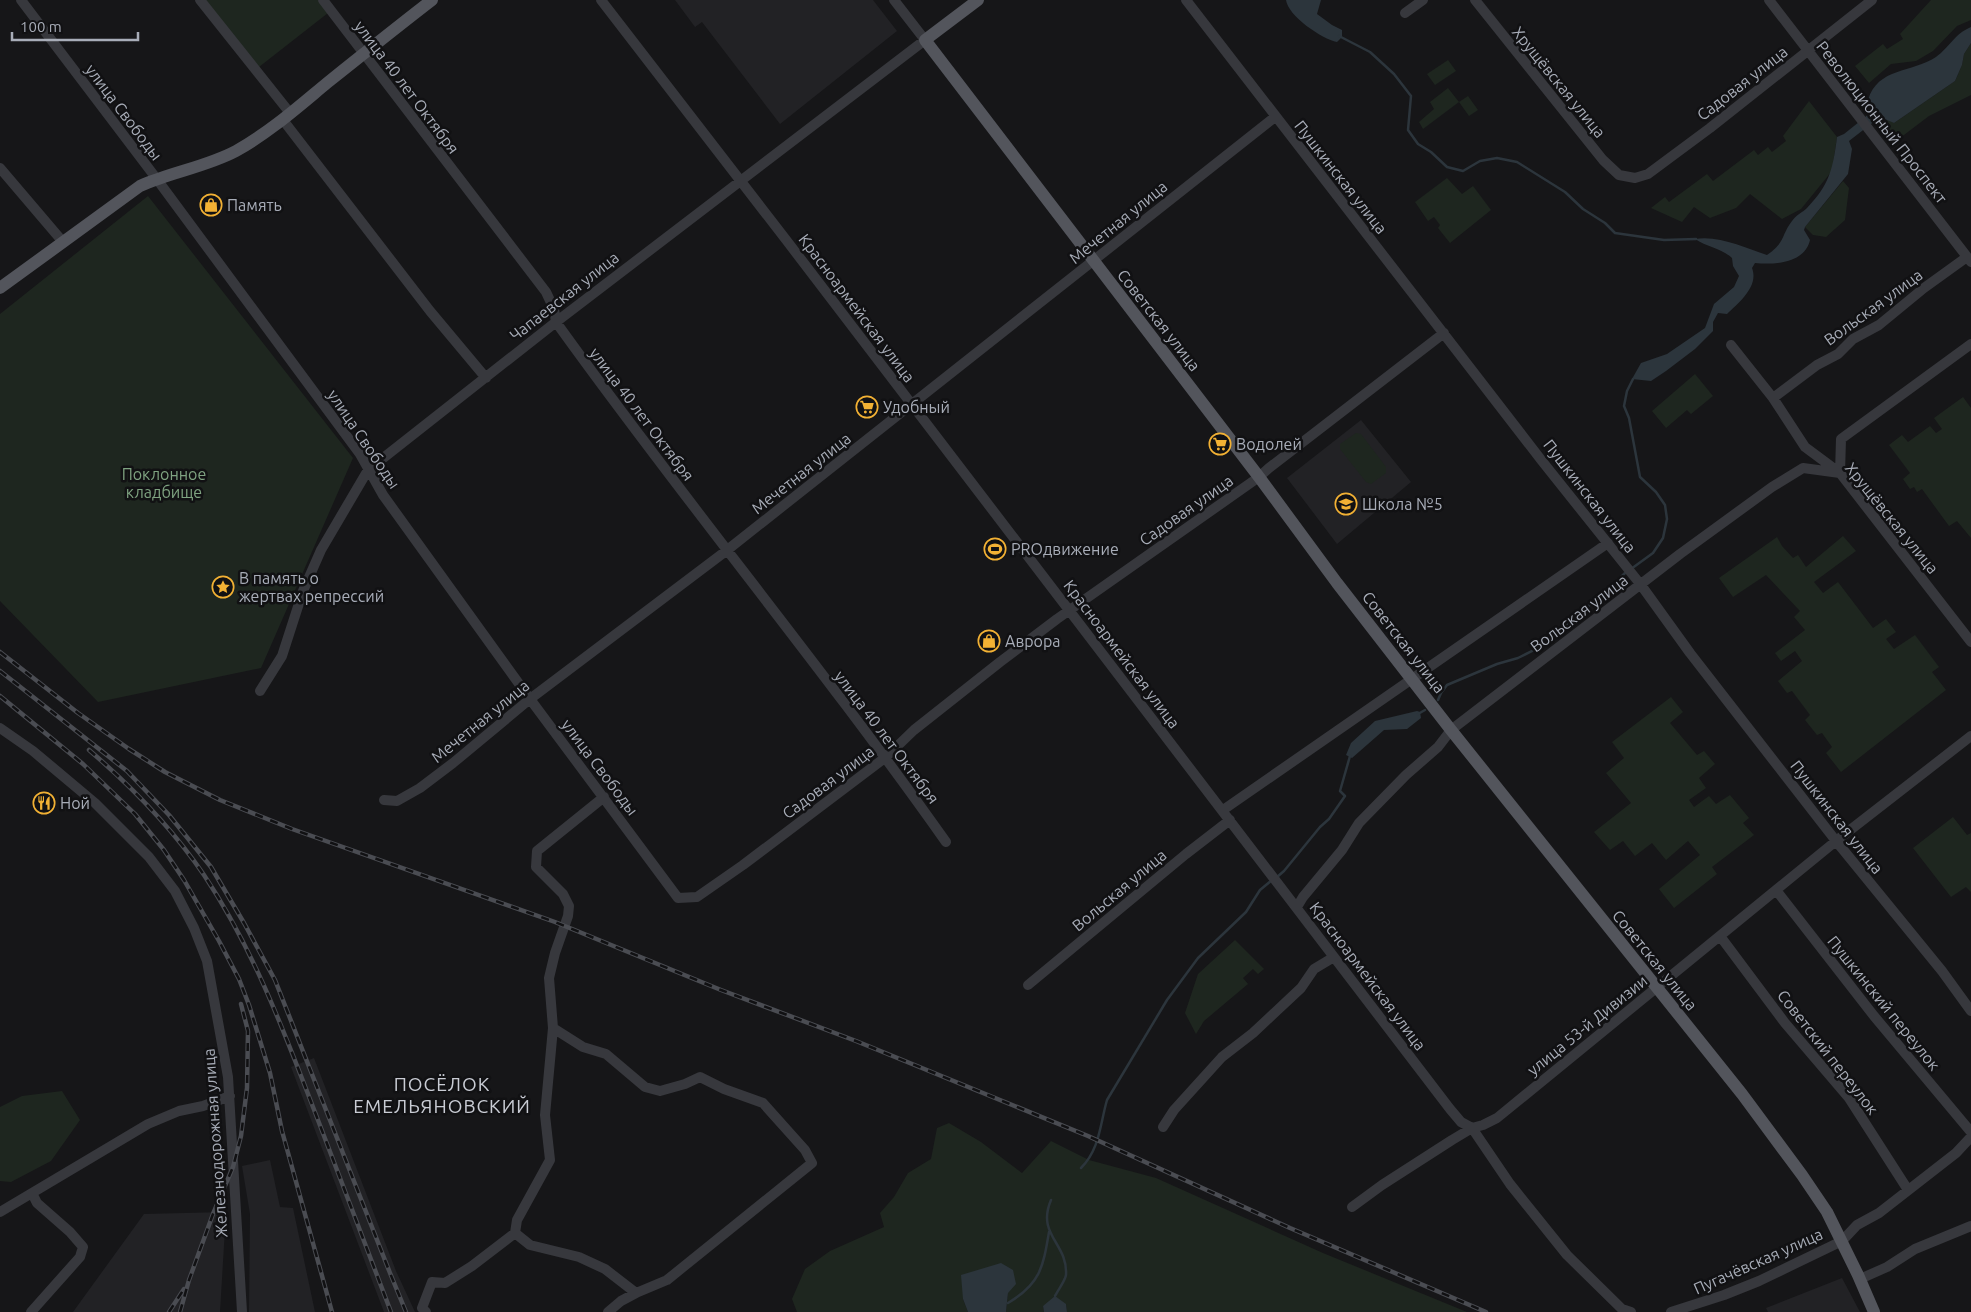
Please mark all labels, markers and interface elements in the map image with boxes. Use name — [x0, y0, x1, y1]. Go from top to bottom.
scale bar — [12, 10, 139, 42]
street label: улица 40 лет Октября — [351, 17, 463, 157]
text: 100 m — [20, 18, 62, 35]
street label: Хрущёвская улица — [1509, 23, 1609, 141]
street label: Революционный Проспект — [1813, 37, 1951, 207]
street label: Садовая улица — [1693, 42, 1791, 124]
street label: улица Свободы — [82, 60, 166, 164]
street label: Пушкинская улица — [1291, 117, 1391, 237]
street label: Мечетная улица — [1065, 177, 1171, 267]
shop icon: Память — [199, 193, 223, 217]
place label: Память — [227, 196, 282, 214]
street label: Красноармейская улица — [795, 230, 919, 386]
street label: Чапаевская улица — [506, 248, 622, 344]
street label: Вольская улица — [1820, 265, 1926, 349]
street label: Советская улица — [1114, 266, 1204, 374]
street label: улица 40 лет Октября — [586, 344, 698, 484]
street label: улица Свободы — [324, 386, 404, 492]
supermarket icon: Удобный — [855, 395, 879, 419]
place label: Удобный — [883, 398, 950, 416]
street label: Мечетная улица — [748, 429, 854, 517]
supermarket icon: Водолей — [1208, 432, 1232, 456]
place label: Водолей — [1236, 435, 1302, 453]
street label: Пушкинская улица — [1540, 436, 1640, 556]
street label: Хрущёвская улица — [1842, 459, 1942, 577]
park label: Поклонное кладбище — [122, 465, 206, 501]
street label: Садовая улица — [1136, 471, 1236, 549]
school or university icon: Школа №5 — [1334, 492, 1358, 516]
place label: Школа №5 — [1362, 495, 1443, 513]
sports icon: PROдвижение — [983, 537, 1007, 561]
place label: PROдвижение — [1011, 540, 1119, 558]
place label: В память о жертвах репрессий — [239, 569, 384, 605]
street label: Вольская улица — [1527, 571, 1631, 655]
place icon: В память о жертвах репрессий — [211, 575, 235, 599]
street label: Красноармейская улица — [1060, 576, 1184, 732]
street label: Советская улица — [1359, 588, 1449, 696]
shop icon: Аврора — [977, 629, 1001, 653]
place label: Аврора — [1005, 632, 1061, 650]
street label: улица 40 лет Октября — [831, 667, 943, 807]
street label: Мечетная улица — [427, 676, 533, 766]
street label: улица Свободы — [558, 715, 642, 819]
street label: Садовая улица — [779, 742, 877, 822]
street label: Пушкинская улица — [1787, 757, 1887, 877]
restaurant icon: Ной — [32, 791, 56, 815]
place label: Ной — [60, 794, 90, 812]
street label: Вольская улица — [1068, 845, 1170, 935]
street label: Красноармейская улица — [1306, 898, 1430, 1054]
street label: Советская улица — [1609, 906, 1701, 1014]
street label: Пушкинский переулок — [1824, 932, 1944, 1074]
street label: улица 53-й Дивизии — [1524, 971, 1650, 1079]
street label: Советский переулок — [1774, 986, 1882, 1118]
street label: Железнодорожная улица — [199, 1048, 231, 1238]
district label: ПОСЁЛОК ЕМЕЛЬЯНОВСКИЙ — [353, 1073, 531, 1117]
street label: Пугачёвская улица — [1691, 1224, 1825, 1298]

